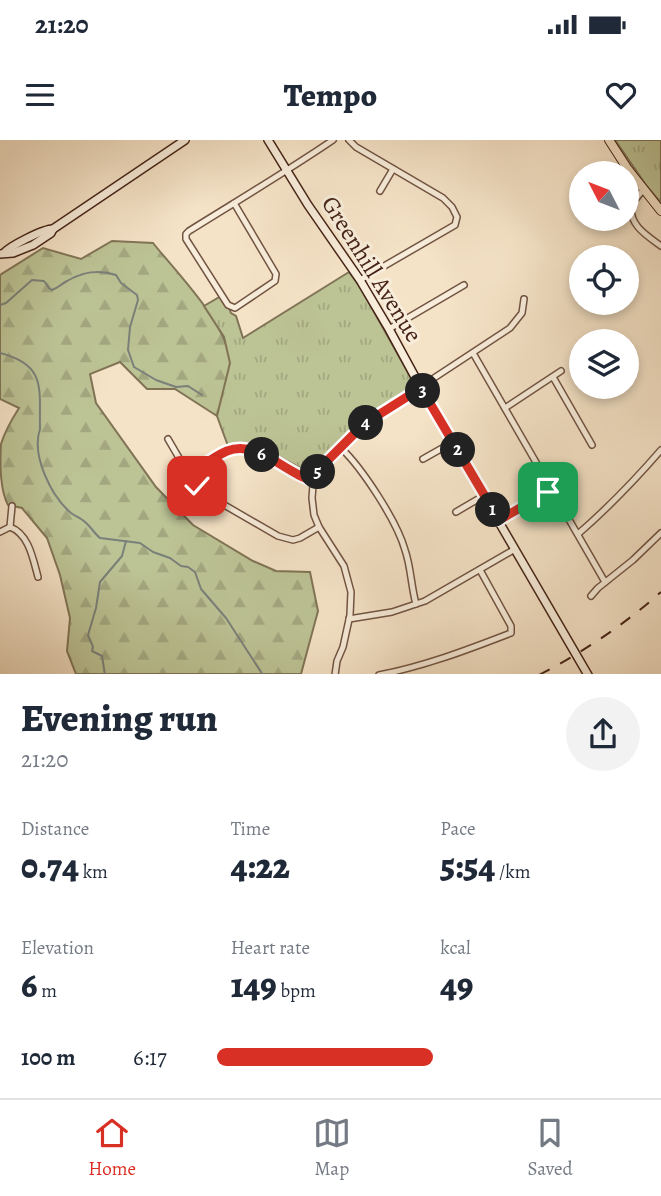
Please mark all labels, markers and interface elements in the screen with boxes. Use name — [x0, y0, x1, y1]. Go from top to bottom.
text: 21:20 — [35, 7, 89, 42]
text: Tempo — [284, 73, 377, 117]
icon: menu — [21, 76, 59, 114]
icon: heart — [602, 76, 640, 114]
north arrow — [569, 161, 639, 231]
map controls — [569, 161, 639, 399]
street label: Greenhill Avenue — [314, 190, 430, 348]
button: locate — [569, 245, 639, 315]
button: layers — [569, 329, 639, 399]
pin: 3 — [406, 373, 440, 408]
text: 3 — [418, 377, 427, 403]
pin: 4 — [348, 406, 384, 440]
text: 4 — [361, 409, 370, 435]
pin: 2 — [440, 432, 476, 468]
text: 2 — [453, 436, 462, 462]
pin: 6 — [244, 438, 280, 472]
text: 6 — [257, 441, 266, 467]
pin: 5 — [300, 454, 336, 490]
pin — [167, 456, 227, 516]
text: 5 — [313, 458, 322, 484]
pin — [518, 462, 578, 522]
icon: check — [178, 467, 216, 505]
icon: arrive — [529, 473, 567, 511]
pin: 1 — [476, 492, 510, 528]
text: 1 — [489, 496, 496, 522]
text: Evening run — [21, 692, 218, 744]
button: share — [566, 697, 640, 771]
text: 21:20 — [21, 744, 68, 775]
text: Distance — [21, 816, 89, 842]
text: Time — [231, 816, 270, 842]
text: Pace — [440, 816, 476, 842]
text: 0.74 — [21, 842, 79, 890]
text: 4:22 — [231, 842, 290, 890]
text: 5:54 — [440, 842, 495, 890]
text: km — [79, 859, 108, 885]
text: /km — [495, 859, 530, 885]
text: Elevation — [21, 935, 94, 961]
text: Heart rate — [231, 935, 310, 961]
text: kcal — [440, 935, 471, 961]
text: 6 — [21, 961, 37, 1009]
text: 149 — [231, 961, 277, 1009]
text: 49 — [440, 961, 473, 1009]
text: m — [37, 978, 57, 1004]
text: bpm — [277, 978, 316, 1004]
text: 100 m — [21, 1042, 76, 1073]
text: 6:17 — [133, 1042, 167, 1073]
tab: Home — [88, 1114, 136, 1182]
tab: Map — [313, 1114, 351, 1182]
tab: Saved — [528, 1114, 573, 1182]

